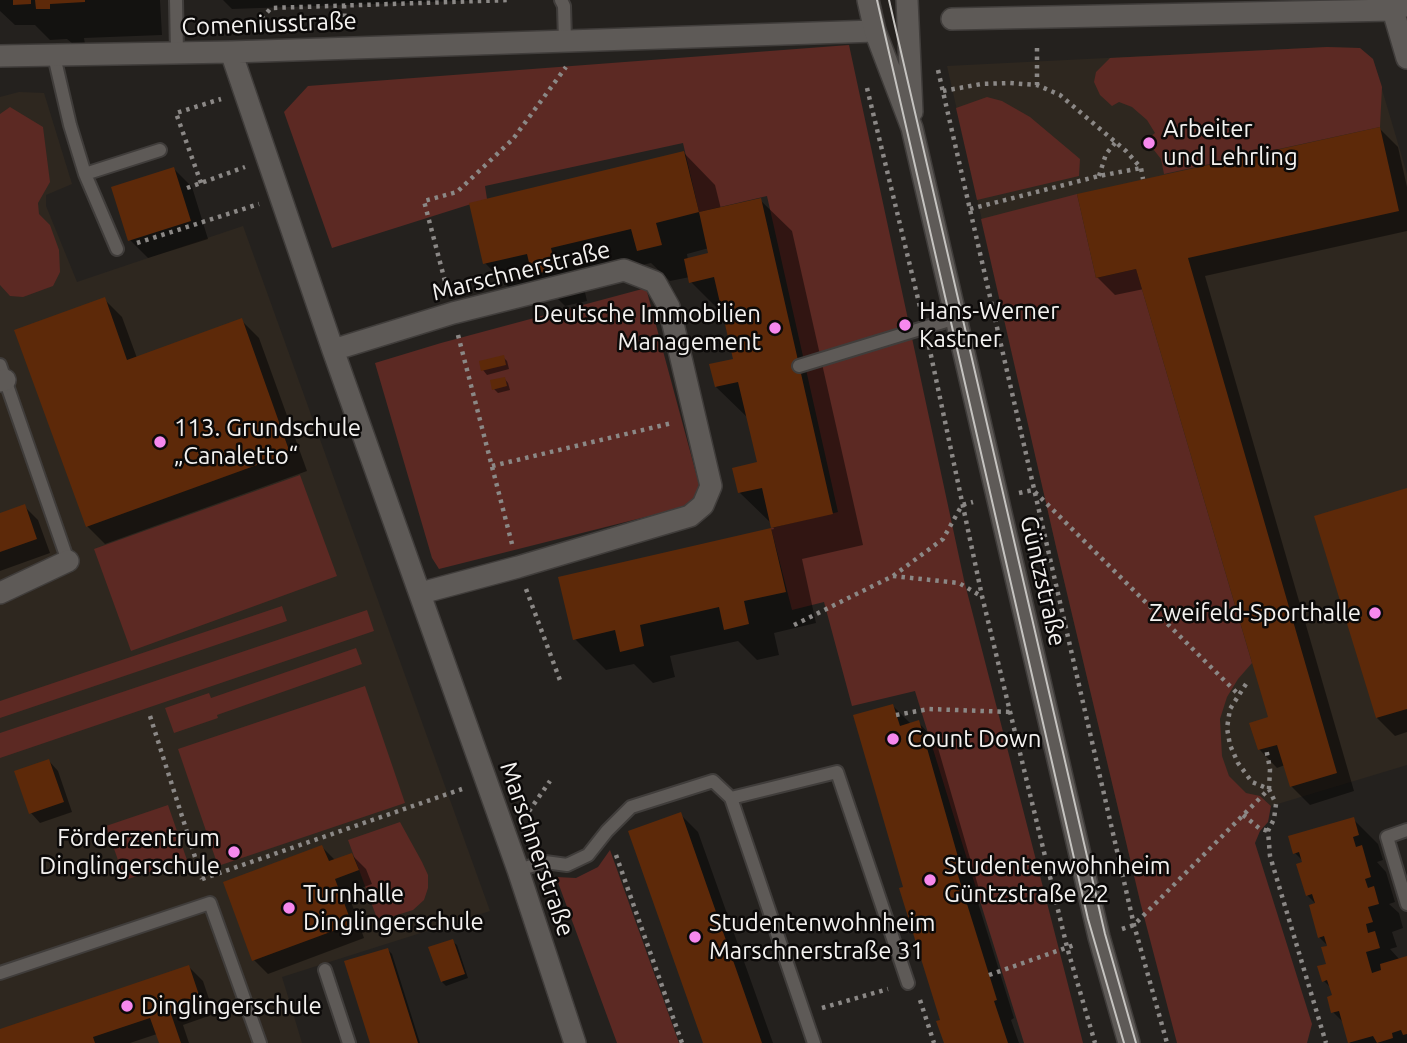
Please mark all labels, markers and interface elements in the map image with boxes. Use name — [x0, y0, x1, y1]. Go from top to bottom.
street label: Comeniusstraße — [181, 7, 357, 41]
place label: Arbeiter und Lehrling — [1163, 115, 1298, 171]
marker: Arbeiter und Lehrling — [1141, 135, 1157, 151]
street label: Marschnerstraße — [429, 235, 613, 307]
place label: Hans-Werner Kastner — [919, 297, 1059, 353]
place label: Deutsche Immobilien Management — [533, 300, 761, 356]
marker: Hans-Werner Kastner — [897, 317, 913, 333]
marker: Deutsche Immobilien Management — [767, 320, 783, 336]
place label: 113. Grundschule „Canaletto“ — [174, 414, 361, 470]
marker: 113. Grundschule „Canaletto“ — [152, 434, 168, 450]
street label: Güntzstraße — [1014, 513, 1072, 649]
place label: Zweifeld-Sporthalle — [1149, 599, 1361, 627]
marker: Zweifeld-Sporthalle — [1367, 605, 1383, 621]
place label: Count Down — [907, 725, 1041, 753]
marker: Count Down — [885, 731, 901, 747]
street label: Marschnerstraße — [494, 758, 580, 940]
place label: Förderzentrum Dinglingerschule — [39, 824, 220, 880]
marker: Förderzentrum Dinglingerschule — [226, 844, 242, 860]
place label: Studentenwohnheim Güntzstraße 22 — [944, 852, 1171, 908]
marker: Studentenwohnheim Güntzstraße 22 — [922, 872, 938, 888]
place label: Turnhalle Dinglingerschule — [303, 880, 484, 936]
marker: Turnhalle Dinglingerschule — [281, 900, 297, 916]
place label: Studentenwohnheim Marschnerstraße 31 — [709, 909, 936, 965]
marker: Studentenwohnheim Marschnerstraße 31 — [687, 929, 703, 945]
place label: Dinglingerschule — [141, 992, 322, 1020]
marker: Dinglingerschule — [119, 998, 135, 1014]

